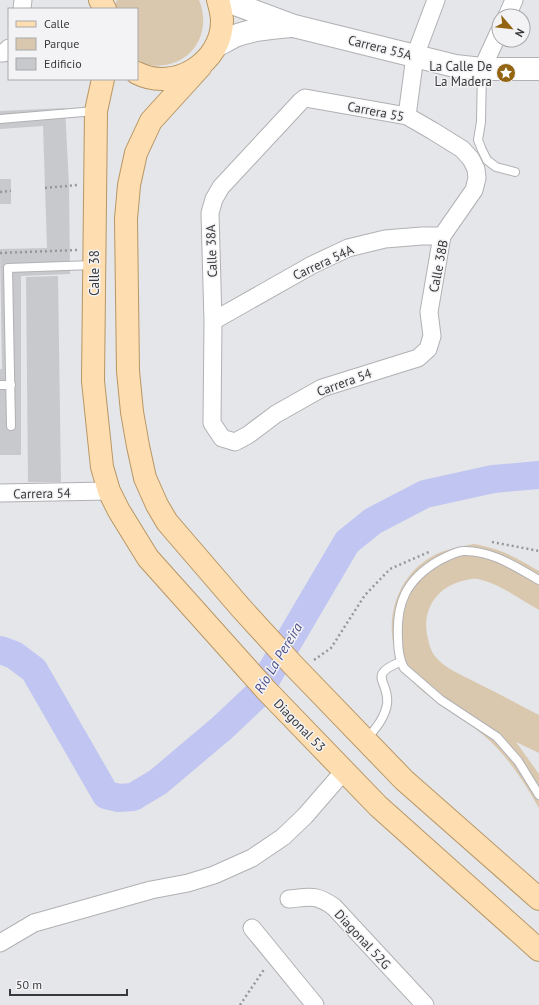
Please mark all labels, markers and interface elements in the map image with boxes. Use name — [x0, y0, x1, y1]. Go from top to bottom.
legend — [8, 8, 138, 80]
north arrow — [491, 8, 531, 48]
text: Calle — [44, 16, 70, 31]
text: N — [512, 26, 528, 39]
street label: Carrera 55A — [346, 31, 414, 64]
text: Parque — [44, 36, 79, 51]
text: Edificio — [44, 56, 82, 71]
place label: La Calle De La Madera — [429, 58, 492, 90]
place icon: La Calle De La Madera — [495, 62, 517, 84]
street label: Carrera 55 — [346, 98, 406, 125]
street label: Calle 38A — [202, 224, 221, 278]
street label: Calle 38B — [425, 238, 452, 294]
street label: Carrera 54A — [290, 241, 357, 284]
street label: Calle 38 — [86, 250, 103, 296]
street label: Carrera 54 — [314, 365, 374, 400]
street label: Carrera 54 — [13, 484, 71, 503]
water label: Río La Pereira — [250, 619, 306, 697]
street label: Diagonal 53 — [270, 695, 329, 755]
street label: Diagonal 52G — [331, 906, 395, 973]
scale bar — [10, 971, 127, 997]
text: 50 m — [16, 977, 42, 992]

